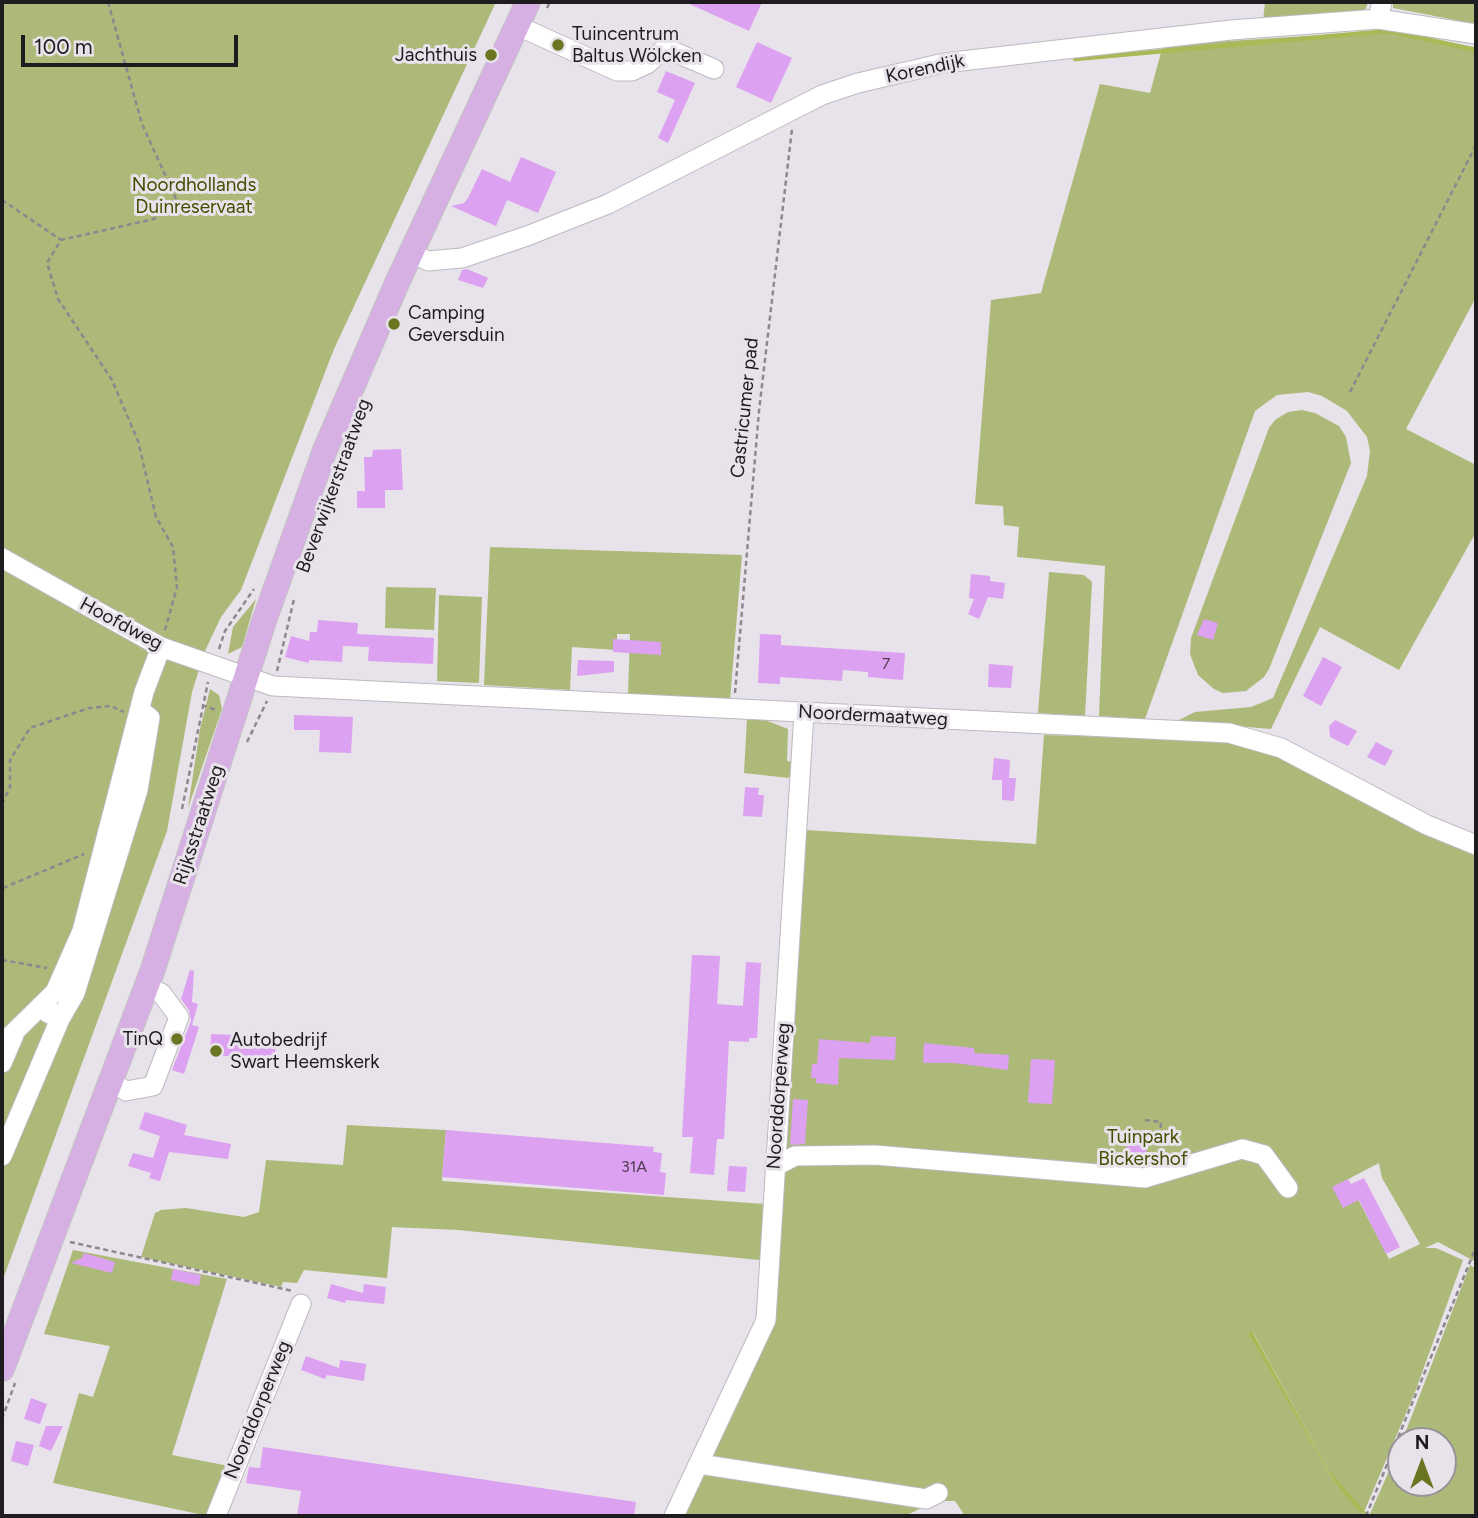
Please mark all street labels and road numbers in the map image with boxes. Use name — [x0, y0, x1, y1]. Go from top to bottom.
street label: Korendijk — [884, 50, 966, 88]
street label: Castricumer pad — [726, 337, 764, 479]
street label: Beverwijkerstraatweg — [292, 396, 376, 576]
street label: Hoofdweg — [76, 593, 166, 655]
street label: Noordermaatweg — [797, 701, 949, 731]
street label: Rijksstraatweg — [169, 762, 229, 888]
street label: Noorddorperweg — [762, 1022, 796, 1170]
street label: Noorddorperweg — [220, 1338, 296, 1482]

